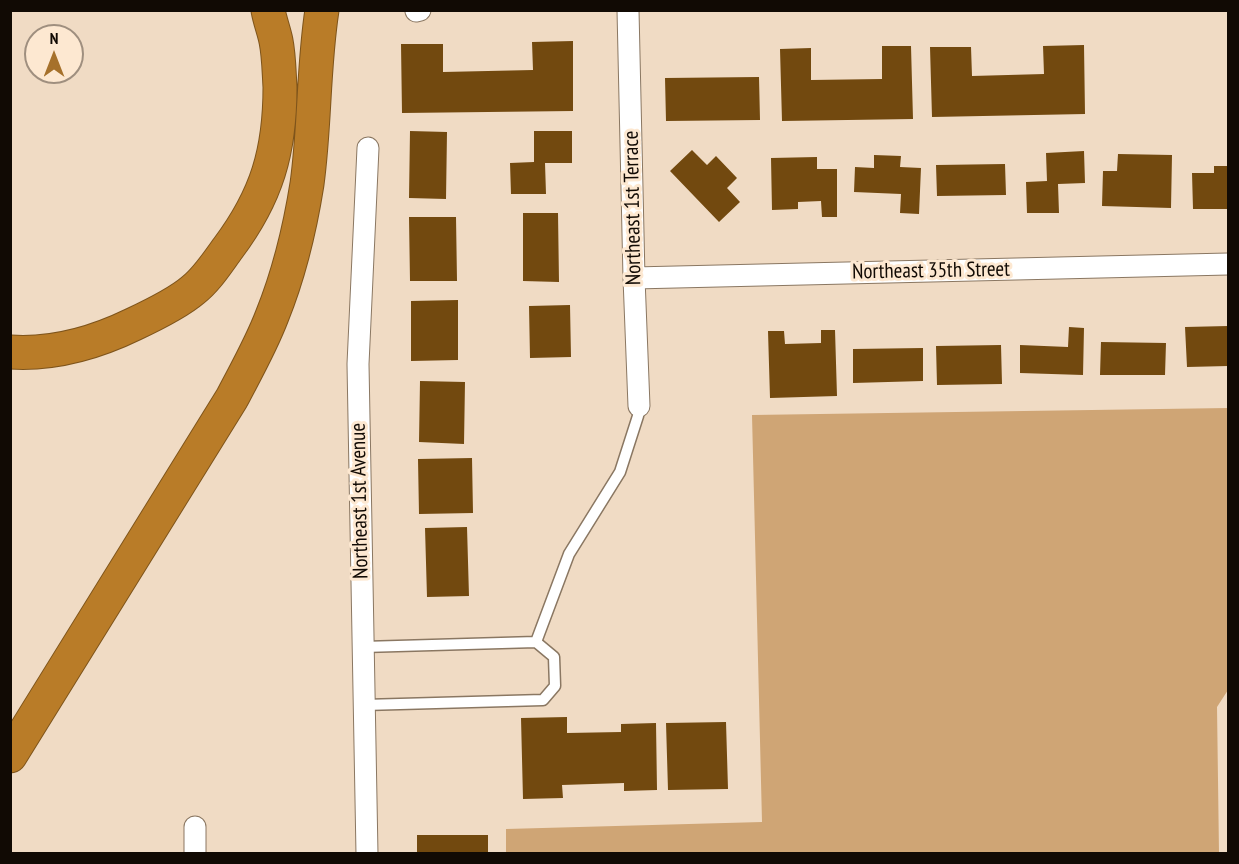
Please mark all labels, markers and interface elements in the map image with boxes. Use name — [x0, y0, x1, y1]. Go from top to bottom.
north arrow — [24, 24, 84, 84]
text: N — [50, 28, 58, 48]
street label: Northeast 1st Terrace — [619, 131, 647, 285]
street label: Northeast 35th Street — [852, 257, 1010, 285]
street label: Northeast 1st Avenue — [346, 423, 374, 579]

